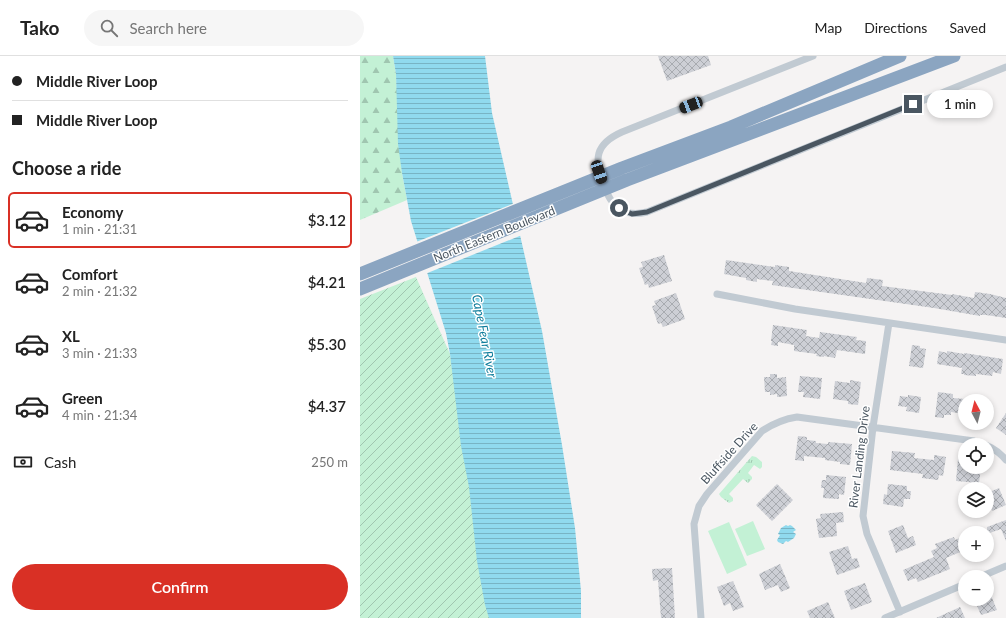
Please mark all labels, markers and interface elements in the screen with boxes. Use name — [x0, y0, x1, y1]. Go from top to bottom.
search box — [84, 10, 364, 46]
text: Tako — [20, 16, 60, 39]
icon: search — [98, 17, 120, 39]
text: Search here — [130, 19, 207, 37]
text: Map — [815, 19, 842, 36]
text: Directions — [864, 19, 927, 36]
text: Saved — [949, 19, 986, 36]
text: Middle River Loop — [36, 72, 157, 90]
callout: 1 min — [927, 90, 993, 118]
car — [678, 95, 704, 115]
route end — [904, 95, 922, 113]
text: 1 min — [944, 96, 976, 112]
text: Middle River Loop — [36, 111, 157, 129]
text: Choose a ride — [12, 157, 121, 179]
car — [589, 159, 609, 185]
route start — [610, 199, 628, 217]
icon: car — [14, 202, 50, 238]
text: Economy — [62, 203, 123, 221]
street label: North Eastern Boulevard — [431, 203, 557, 265]
text: $3.12 — [308, 211, 346, 229]
text: 1 min · 21:31 — [62, 221, 137, 237]
icon: car — [14, 264, 50, 300]
text: Comfort — [62, 265, 118, 283]
text: $4.21 — [308, 273, 346, 291]
text: 2 min · 21:32 — [62, 283, 137, 299]
water label: Cape Fear River — [469, 293, 501, 380]
icon: car — [14, 326, 50, 362]
text: XL — [62, 327, 80, 345]
text: $5.30 — [308, 335, 346, 353]
text: 3 min · 21:33 — [62, 345, 137, 361]
icon: car — [14, 388, 50, 424]
text: Green — [62, 389, 103, 407]
north arrow — [958, 394, 994, 430]
map controls — [958, 394, 994, 606]
text: $4.37 — [308, 397, 346, 415]
street label: River Landing Drive — [845, 405, 873, 509]
text: 4 min · 21:34 — [62, 407, 137, 423]
street label: Bluffside Drive — [697, 419, 761, 487]
button: locate — [958, 438, 994, 474]
icon: cash — [12, 451, 34, 473]
text: Cash — [44, 453, 76, 471]
text: 250 m — [311, 454, 348, 470]
button: layers — [958, 482, 994, 518]
button: + — [958, 526, 994, 562]
button: Confirm — [12, 564, 348, 610]
button: − — [958, 570, 994, 606]

